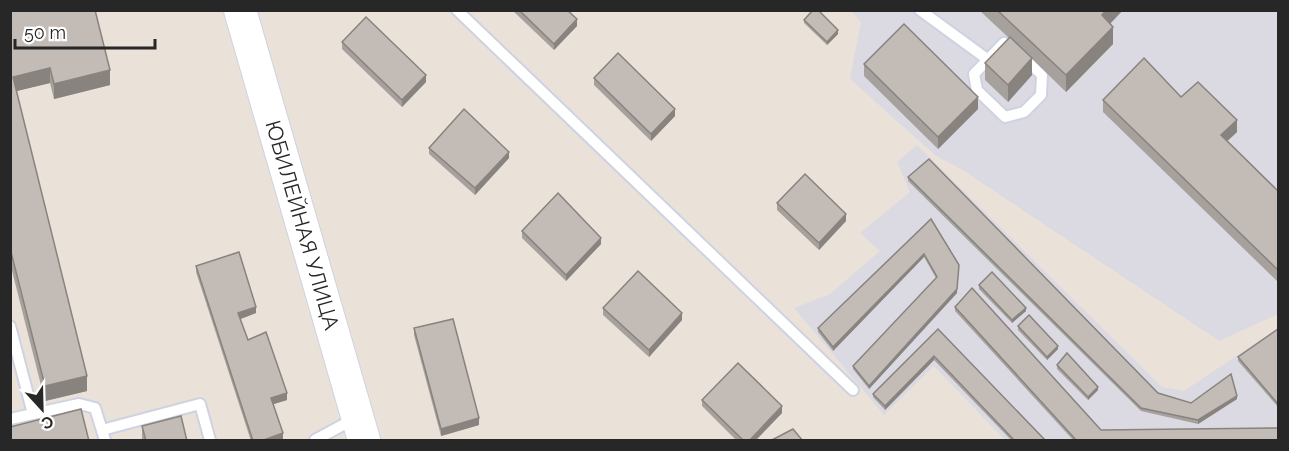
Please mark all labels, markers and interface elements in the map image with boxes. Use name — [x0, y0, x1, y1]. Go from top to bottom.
scale bar — [15, 12, 154, 50]
text: 50 m — [24, 22, 66, 43]
street label: ЮБИЛЕЙНАЯ УЛИЦА — [261, 118, 345, 333]
north arrow — [12, 379, 72, 439]
text: С — [39, 412, 56, 433]

